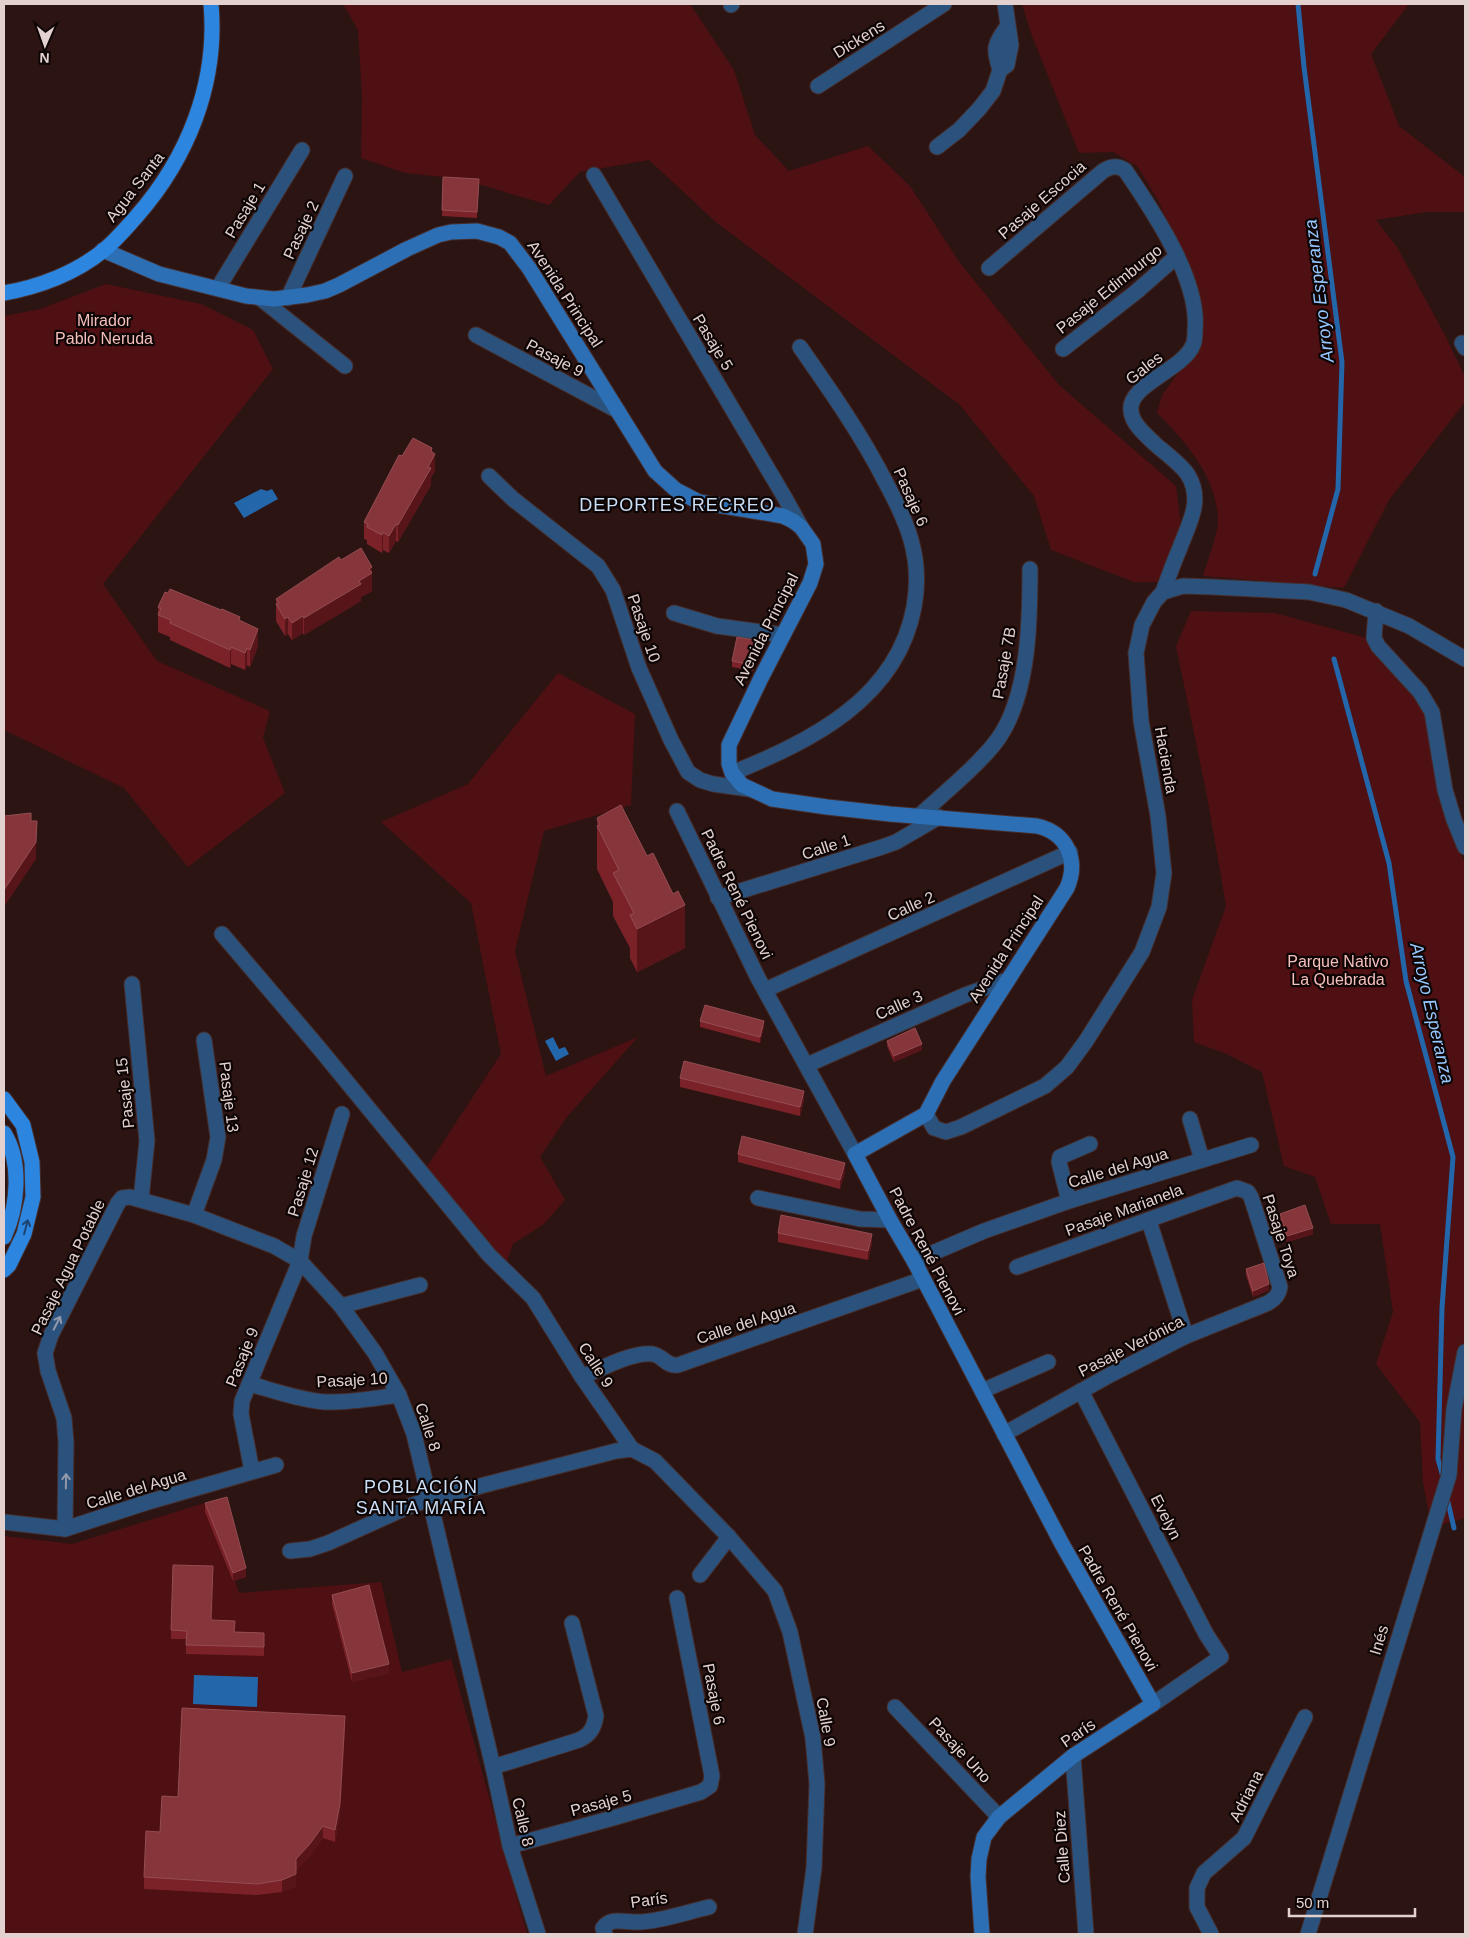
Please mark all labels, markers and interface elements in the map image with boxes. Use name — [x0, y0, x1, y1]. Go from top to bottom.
street label: Dickens — [830, 17, 888, 61]
north arrow — [20, 20, 70, 70]
text: N — [39, 50, 50, 66]
street label: Agua Santa — [103, 149, 168, 225]
street label: Pasaje Escocia — [995, 158, 1089, 242]
street label: Pasaje 1 — [222, 179, 268, 241]
street label: Pasaje 2 — [280, 198, 322, 262]
water label: Arroyo Esperanza — [1300, 218, 1338, 365]
street label: Avenida Principal — [524, 238, 606, 350]
street label: Pasaje Edimburgo — [1053, 241, 1165, 337]
street label: Pasaje 5 — [690, 311, 736, 373]
park label: Mirador Pablo Neruda — [55, 312, 153, 347]
street label: Pasaje 9 — [524, 336, 587, 380]
street label: Gales — [1122, 348, 1166, 388]
street label: Pasaje 6 — [891, 465, 931, 529]
district label: DEPORTES RECREO — [579, 495, 775, 515]
street label: Avenida Principal — [730, 570, 802, 688]
street label: Pasaje 10 — [624, 592, 664, 665]
street label: Pasaje 7B — [989, 626, 1019, 700]
street label: Hacienda — [1152, 725, 1180, 795]
street label: Padre René Pienovi — [698, 826, 776, 962]
street label: Calle 1 — [800, 831, 852, 863]
street label: Calle 2 — [885, 888, 937, 924]
street label: Avenida Principal — [965, 893, 1047, 1005]
water label: Arroyo Esperanza — [1406, 940, 1458, 1085]
park label: Parque Nativo La Quebrada — [1287, 953, 1389, 988]
street label: Calle 3 — [873, 987, 925, 1023]
street label: Pasaje 15 — [113, 1057, 137, 1129]
street label: Pasaje 13 — [216, 1061, 242, 1133]
street label: Pasaje 12 — [284, 1145, 322, 1219]
street label: Calle del Agua — [1066, 1145, 1170, 1191]
street label: Pasaje Marianela — [1063, 1181, 1185, 1239]
street label: Padre René Pienovi — [886, 1184, 968, 1318]
street label: Pasaje Toya — [1259, 1192, 1303, 1280]
street label: Pasaje Agua Potable — [28, 1196, 108, 1337]
one-way arrow — [21, 1219, 31, 1235]
street label: Calle del Agua — [694, 1299, 798, 1347]
street label: Pasaje Verónica — [1076, 1312, 1186, 1380]
one-way arrow — [53, 1316, 62, 1331]
street label: Pasaje 9 — [222, 1325, 262, 1389]
street label: Calle 9 — [575, 1339, 617, 1391]
street label: Pasaje 10 — [316, 1370, 388, 1390]
street label: Calle 8 — [412, 1401, 444, 1453]
street label: Calle del Agua — [84, 1466, 188, 1512]
one-way arrow — [61, 1473, 71, 1489]
district label: POBLACIÓN SANTA MARÍA — [356, 1476, 486, 1518]
street label: Evelyn — [1148, 1492, 1184, 1542]
street label: Padre René Pienovi — [1075, 1542, 1161, 1674]
street label: Inés — [1366, 1623, 1392, 1657]
street label: Pasaje 6 — [700, 1662, 728, 1726]
street label: Calle 9 — [813, 1696, 839, 1748]
street label: Pasaje Uno — [926, 1714, 994, 1786]
street label: París — [1058, 1716, 1098, 1750]
street label: Adriana — [1226, 1767, 1266, 1824]
street label: Pasaje 5 — [569, 1787, 633, 1819]
street label: Calle 8 — [509, 1796, 537, 1848]
street label: Calle Diez — [1051, 1810, 1073, 1884]
scale bar — [1289, 1886, 1415, 1918]
street label: París — [629, 1889, 669, 1911]
text: 50 m — [1296, 1894, 1329, 1911]

